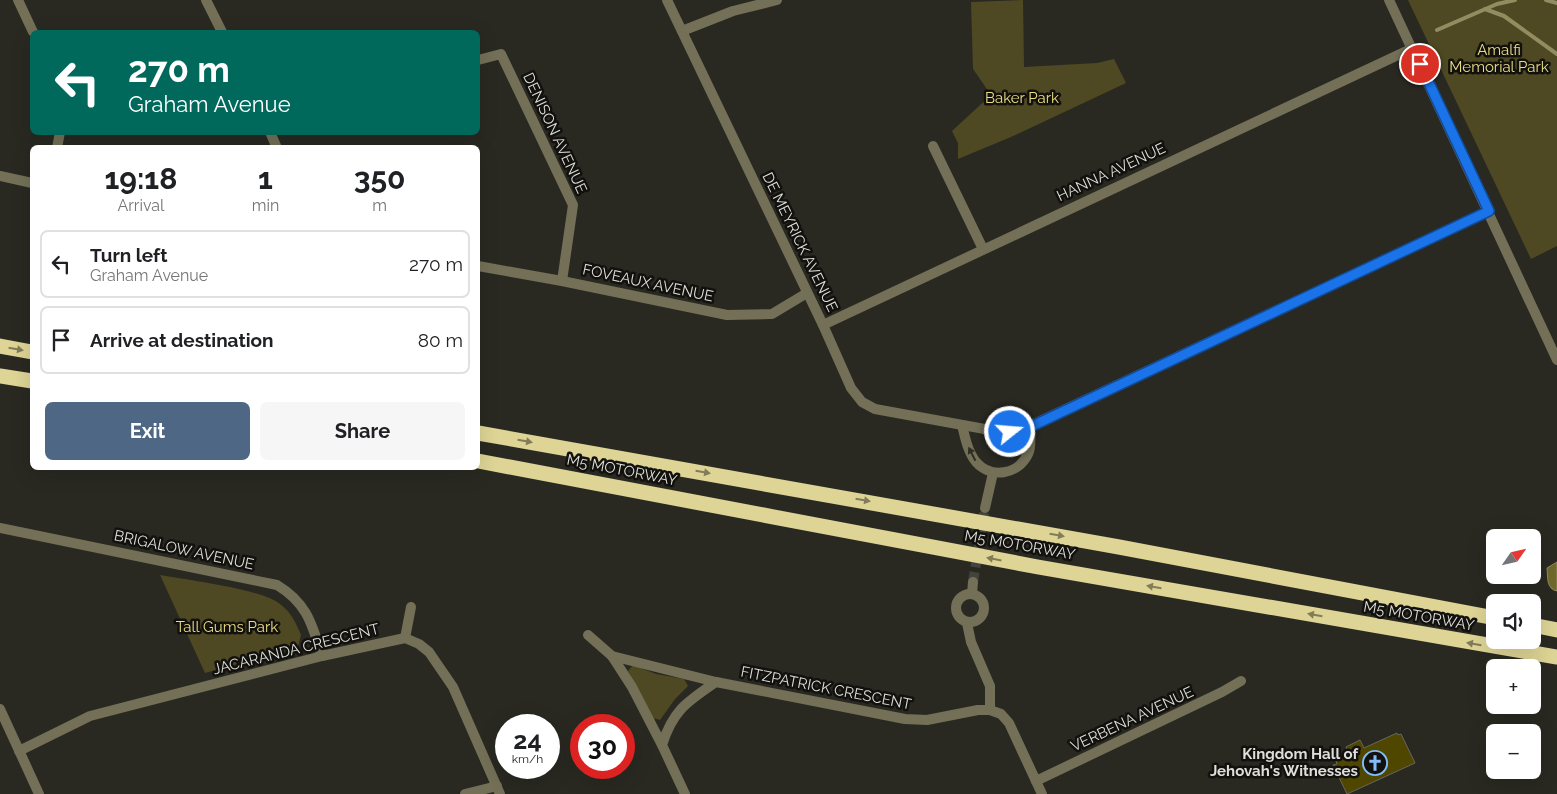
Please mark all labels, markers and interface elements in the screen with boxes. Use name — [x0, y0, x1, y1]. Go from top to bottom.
park label: Amalfi Memorial Park — [1449, 41, 1549, 76]
pin — [1399, 43, 1441, 85]
text: 270 m — [128, 49, 230, 90]
icon: left — [45, 50, 110, 115]
icon: arrive — [1406, 50, 1434, 78]
street label: DENISON AVENUE — [519, 70, 591, 196]
park label: Baker Park — [985, 89, 1059, 107]
text: Graham Avenue — [128, 91, 291, 117]
street label: HANNA AVENUE — [1054, 139, 1168, 205]
text: 19:18 — [104, 161, 177, 196]
text: 1 — [258, 161, 273, 196]
text: 350 — [354, 161, 406, 196]
street label: DE MEYRICK AVENUE — [758, 169, 842, 315]
text: Arrival — [117, 196, 164, 215]
text: min — [252, 196, 279, 215]
text: m — [372, 196, 387, 215]
text: Turn left — [90, 244, 167, 266]
icon: left — [47, 250, 75, 278]
text: 270 m — [409, 253, 463, 275]
street label: FOVEAUX AVENUE — [581, 260, 715, 306]
text: Graham Avenue — [90, 266, 208, 285]
icon: arrive — [47, 326, 75, 354]
text: Arrive at destination — [90, 329, 274, 351]
text: 80 m — [418, 329, 463, 351]
one-way arrow — [9, 345, 25, 353]
button: Exit — [45, 402, 250, 460]
button: Share — [260, 402, 465, 460]
position arrow — [983, 405, 1035, 457]
one-way arrow — [518, 438, 534, 446]
one-way arrow — [968, 446, 976, 461]
street label: M5 MOTORWAY — [565, 450, 679, 490]
one-way arrow — [695, 469, 711, 477]
one-way arrow — [855, 497, 871, 505]
street label: BRIGALOW AVENUE — [112, 526, 256, 574]
street label: M5 MOTORWAY — [963, 526, 1077, 564]
north arrow — [1486, 529, 1541, 584]
map controls — [1486, 529, 1541, 779]
one-way arrow — [1050, 532, 1066, 540]
one-way arrow — [986, 554, 1002, 562]
one-way arrow — [1146, 583, 1162, 591]
button: sound — [1486, 594, 1541, 649]
street label: M5 MOTORWAY — [1362, 597, 1476, 635]
one-way arrow — [1306, 610, 1322, 618]
park label: Tall Gums Park — [176, 618, 278, 636]
street label: JACARANDA CRESCENT — [211, 620, 381, 678]
one-way arrow — [1466, 639, 1482, 647]
button: + — [1486, 659, 1541, 714]
street label: FITZPATRICK CRESCENT — [739, 663, 913, 713]
street label: VERBENA AVENUE — [1068, 683, 1196, 755]
speed limit sign: 30 — [570, 714, 635, 779]
button: − — [1486, 724, 1541, 779]
text: 24 — [513, 725, 542, 755]
place label: Kingdom Hall of Jehovah's Witnesses — [1210, 745, 1358, 780]
church icon: Kingdom Hall of Jehovah's Witnesses — [1362, 750, 1388, 776]
text: km/h — [512, 752, 543, 766]

